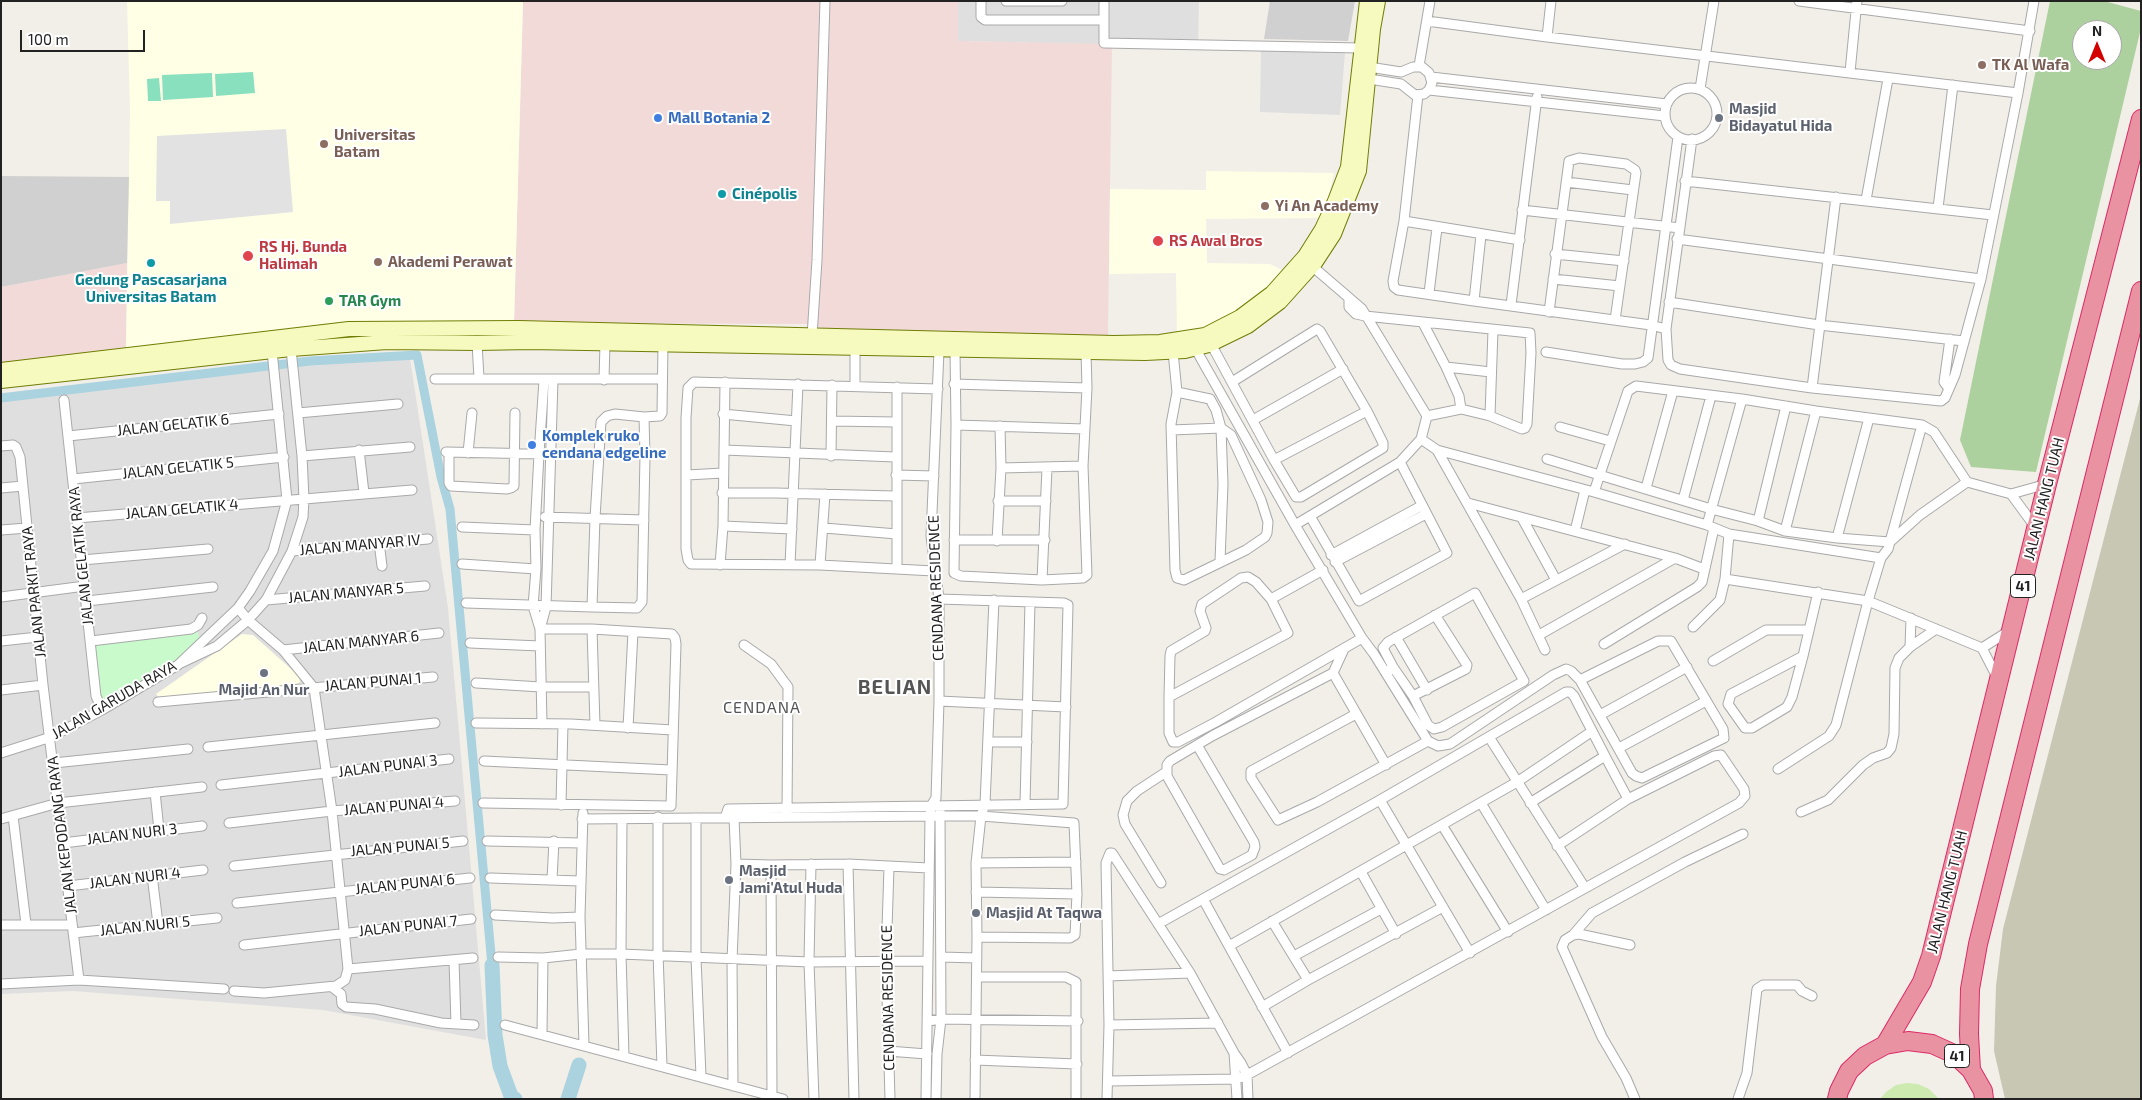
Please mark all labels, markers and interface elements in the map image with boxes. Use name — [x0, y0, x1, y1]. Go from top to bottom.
scale bar — [22, 20, 148, 52]
north arrow — [2072, 20, 2122, 70]
text: N — [2092, 22, 2102, 39]
text: 100 m — [28, 30, 69, 48]
place label: TK Al Wafa — [1992, 56, 2069, 74]
marker: TK Al Wafa — [1976, 59, 1988, 71]
place label: Masjid Bidayatul Hida — [1729, 100, 1832, 135]
place label: Mall Botania 2 — [668, 109, 770, 127]
marker: Mall Botania 2 — [652, 112, 664, 124]
marker: Masjid Bidayatul Hida — [1713, 112, 1725, 124]
place label: Universitas Batam — [334, 126, 415, 161]
marker: Universitas Batam — [318, 138, 330, 150]
place label: Cinépolis — [732, 185, 797, 203]
marker: Cinépolis — [716, 188, 728, 200]
place label: Yi An Academy — [1275, 197, 1379, 215]
marker: Yi An Academy — [1259, 200, 1271, 212]
place label: RS Awal Bros — [1169, 232, 1262, 250]
marker: RS Awal Bros — [1151, 234, 1165, 248]
place label: RS Hj. Bunda Halimah — [259, 238, 347, 273]
marker: RS Hj. Bunda Halimah — [241, 249, 255, 263]
place label: Akademi Perawat — [388, 253, 513, 271]
marker: Akademi Perawat — [372, 256, 384, 268]
marker: Gedung Pascasarjana Universitas Batam — [145, 257, 157, 269]
place label: Gedung Pascasarjana Universitas Batam — [75, 271, 227, 306]
place label: TAR Gym — [339, 292, 401, 310]
marker: TAR Gym — [323, 295, 335, 307]
street label: JALAN GELATIK 6 — [116, 410, 230, 440]
place label: Komplek ruko cendana edgeline — [542, 427, 666, 462]
street label: JALAN HANG TUAH — [2020, 436, 2068, 562]
marker: Komplek ruko cendana edgeline — [526, 439, 538, 451]
street label: JALAN GELATIK 5 — [121, 453, 235, 483]
street label: JALAN GELATIK RAYA — [65, 486, 97, 626]
street label: JALAN GELATIK 4 — [125, 495, 239, 523]
street label: CENDANA RESIDENCE — [924, 515, 948, 661]
street label: JALAN PARKIT RAYA — [18, 525, 50, 659]
street label: JALAN MANYAR IV — [299, 531, 421, 559]
road number: 41 — [2010, 574, 2036, 598]
street label: JALAN MANYAR 5 — [287, 579, 405, 607]
street label: JALAN MANYAR 6 — [302, 627, 420, 657]
street label: JALAN GARUDA RAYA — [49, 657, 179, 743]
marker: Majid An Nur — [258, 667, 270, 679]
street label: JALAN PUNAI 1 — [324, 669, 422, 695]
district label: BELIAN — [857, 675, 933, 699]
place label: Majid An Nur — [219, 681, 309, 699]
district label: CENDANA — [722, 698, 802, 718]
street label: JALAN PUNAI 3 — [337, 751, 439, 781]
street label: JALAN KEPODANG RAYA — [43, 755, 81, 915]
street label: JALAN PUNAI 4 — [343, 793, 445, 819]
street label: JALAN NURI 3 — [86, 820, 178, 848]
street label: JALAN HANG TUAH — [1923, 829, 1971, 955]
street label: JALAN PUNAI 5 — [350, 834, 450, 860]
place label: Masjid Jami'Atul Huda — [739, 862, 843, 897]
street label: JALAN NURI 4 — [88, 863, 182, 893]
street label: JALAN PUNAI 6 — [354, 870, 456, 898]
marker: Masjid Jami'Atul Huda — [723, 874, 735, 886]
place label: Masjid At Taqwa — [986, 904, 1102, 922]
marker: Masjid At Taqwa — [970, 907, 982, 919]
street label: JALAN NURI 5 — [99, 912, 191, 940]
street label: JALAN PUNAI 7 — [358, 912, 458, 940]
street label: CENDANA RESIDENCE — [878, 925, 898, 1071]
road number: 41 — [1944, 1044, 1970, 1068]

